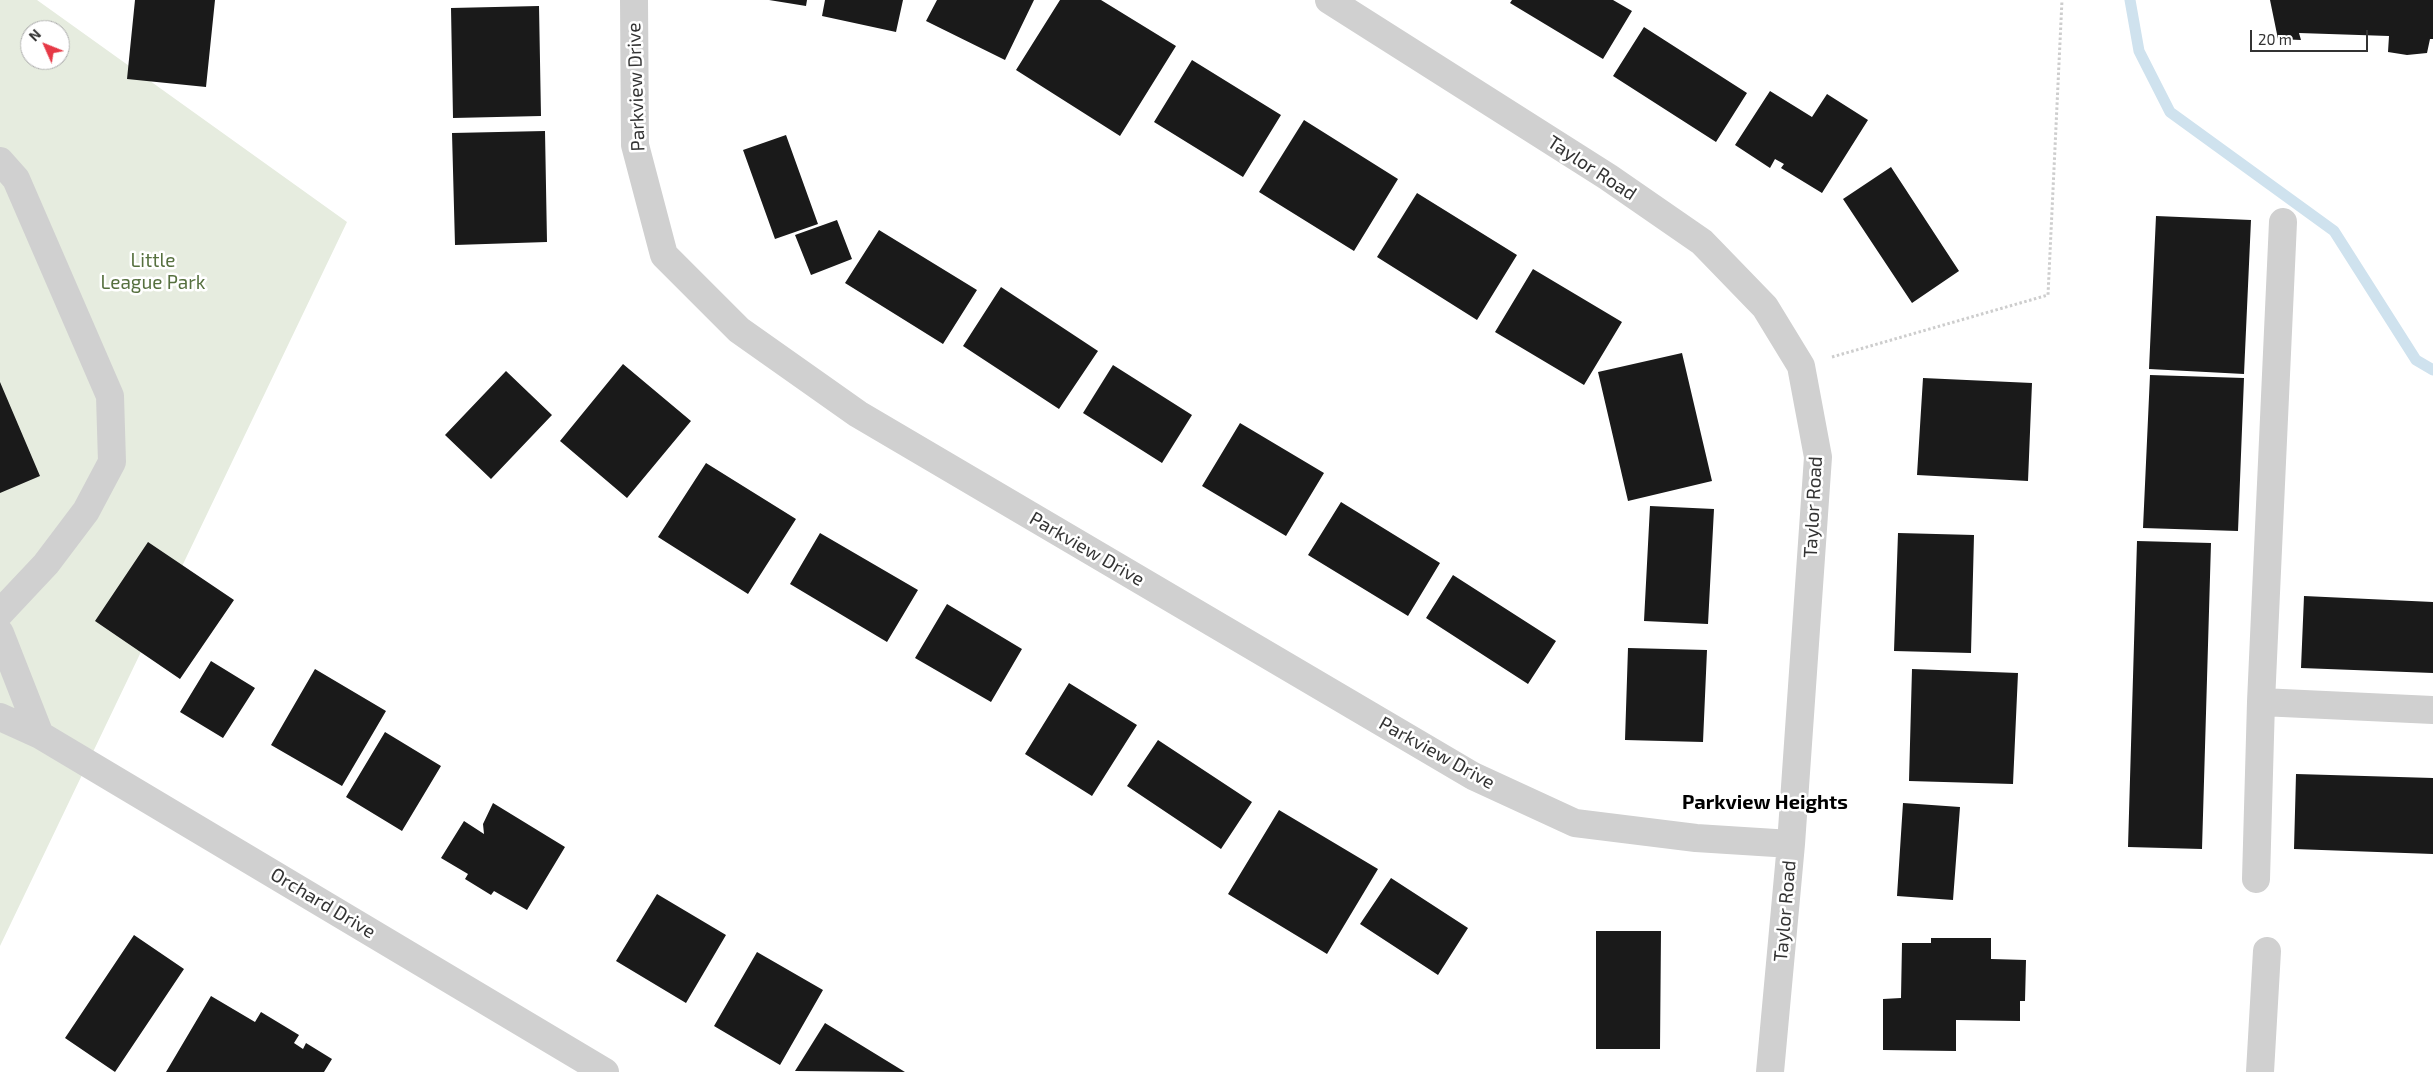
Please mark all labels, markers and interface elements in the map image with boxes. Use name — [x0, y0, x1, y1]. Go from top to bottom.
north arrow — [20, 20, 70, 70]
scale bar — [2253, 20, 2370, 52]
street label: Parkview Drive — [622, 22, 650, 152]
text: N — [25, 25, 44, 44]
text: 20 m — [2258, 30, 2292, 48]
street label: Taylor Road — [1543, 131, 1641, 205]
park label: Little League Park — [100, 250, 206, 294]
street label: Taylor Road — [1799, 456, 1827, 558]
street label: Parkview Drive — [1026, 507, 1148, 591]
street label: Parkview Drive — [1375, 712, 1499, 794]
district label: Parkview Heights — [1682, 790, 1848, 814]
street label: Taylor Road — [1769, 859, 1801, 963]
street label: Orchard Drive — [266, 863, 380, 943]

